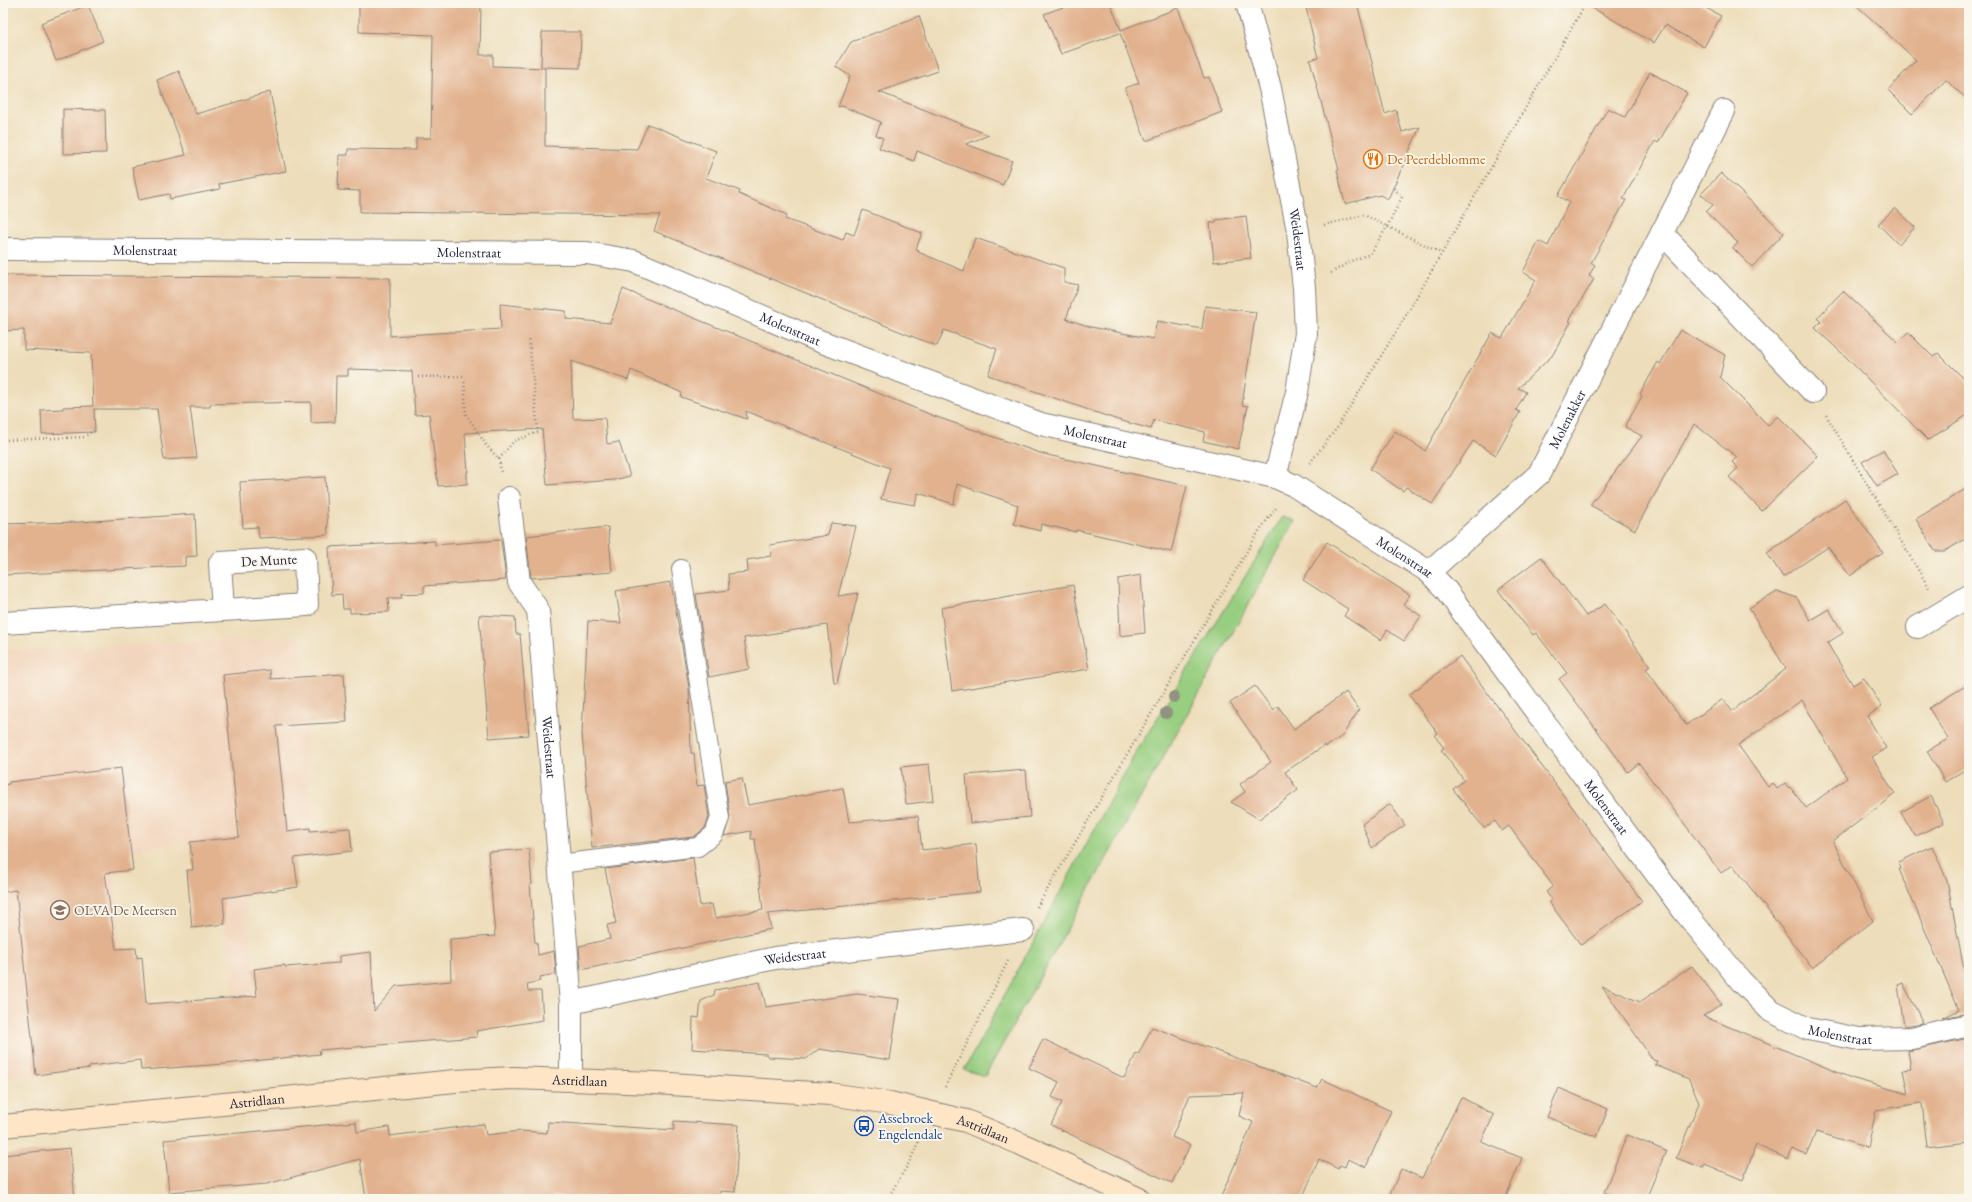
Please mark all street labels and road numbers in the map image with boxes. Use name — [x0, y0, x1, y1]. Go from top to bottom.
street label: Weidestraat — [1285, 207, 1311, 272]
street label: Molenstraat — [113, 241, 178, 259]
street label: Molenstraat — [437, 243, 502, 261]
street label: Molenstraat — [757, 307, 824, 350]
street label: Molenakker — [1544, 386, 1590, 452]
street label: Molenstraat — [1062, 420, 1129, 452]
street label: Molenstraat — [1373, 532, 1439, 581]
street label: De Munte — [241, 550, 298, 570]
street label: Weidestraat — [538, 715, 561, 779]
street label: Molenstraat — [1580, 776, 1633, 839]
street label: Weidestraat — [762, 943, 827, 969]
street label: Molenstraat — [1806, 1020, 1873, 1048]
street label: Astridlaan — [550, 1070, 608, 1090]
street label: Astridlaan — [227, 1089, 286, 1113]
street label: Astridlaan — [954, 1110, 1013, 1147]

